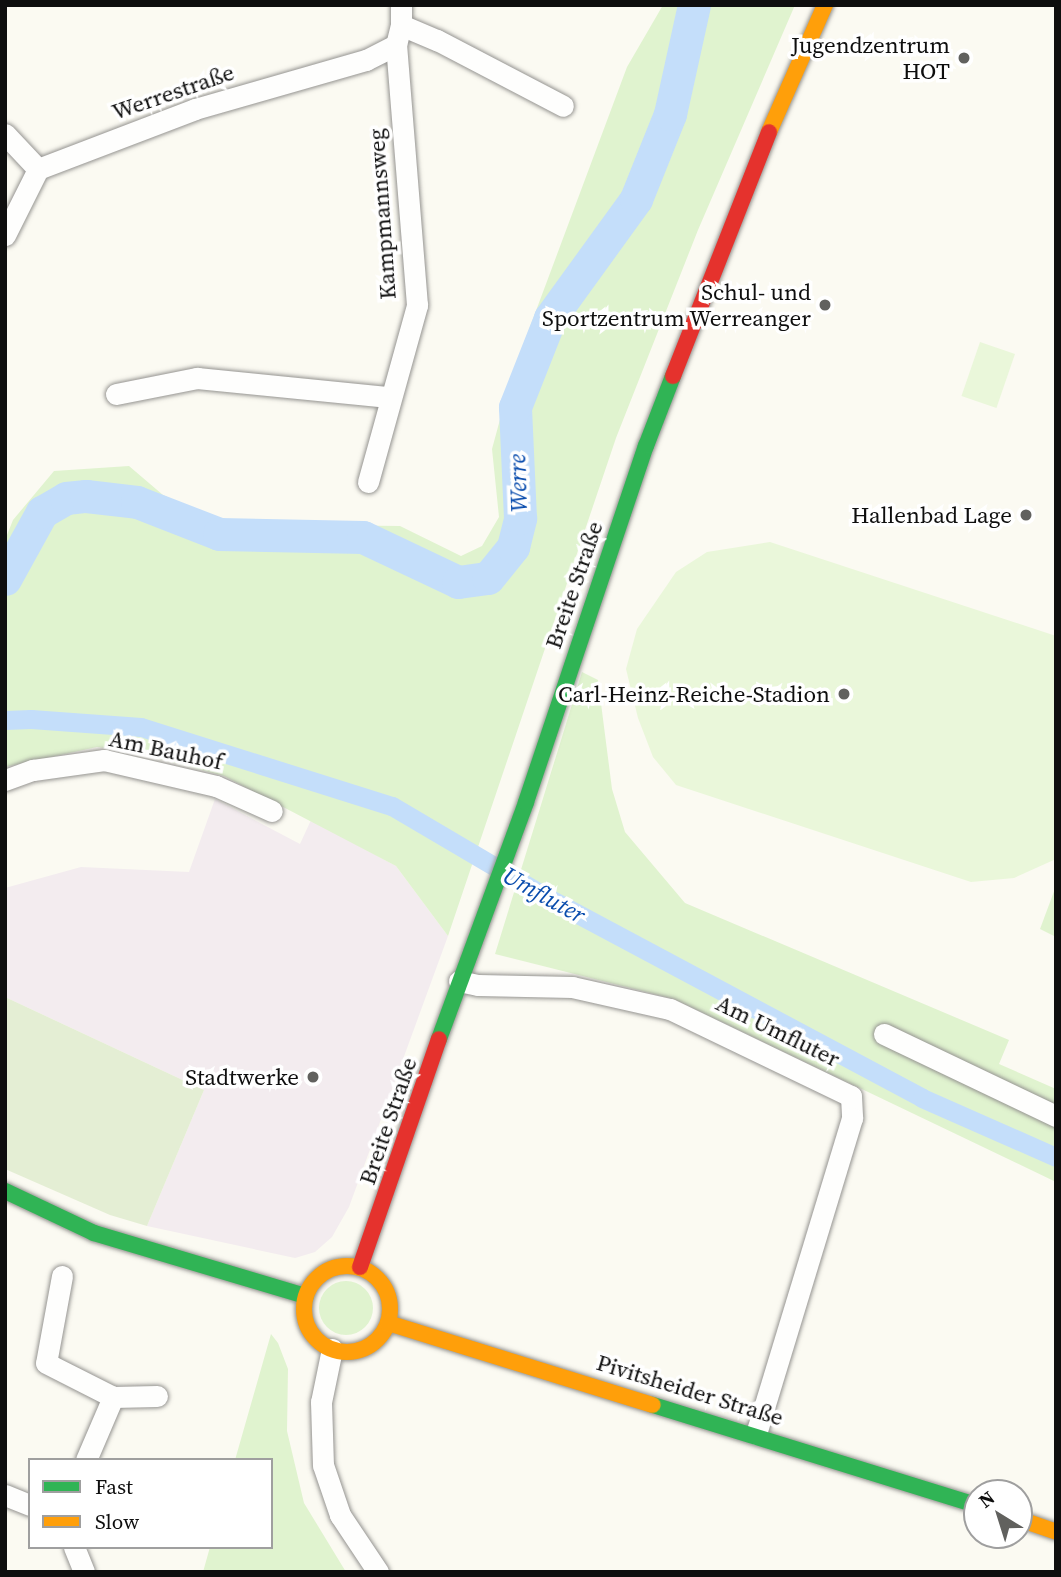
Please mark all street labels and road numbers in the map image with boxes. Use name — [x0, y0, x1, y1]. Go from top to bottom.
street label: Werrestraße — [108, 58, 238, 126]
street label: Kampmannsweg — [362, 128, 402, 300]
street label: Breite Straße — [539, 518, 609, 652]
street label: Am Bauhof — [107, 724, 225, 776]
street label: Am Umfluter — [712, 989, 844, 1073]
street label: Breite Straße — [353, 1054, 423, 1188]
street label: Pivitsheider Straße — [593, 1348, 787, 1432]

